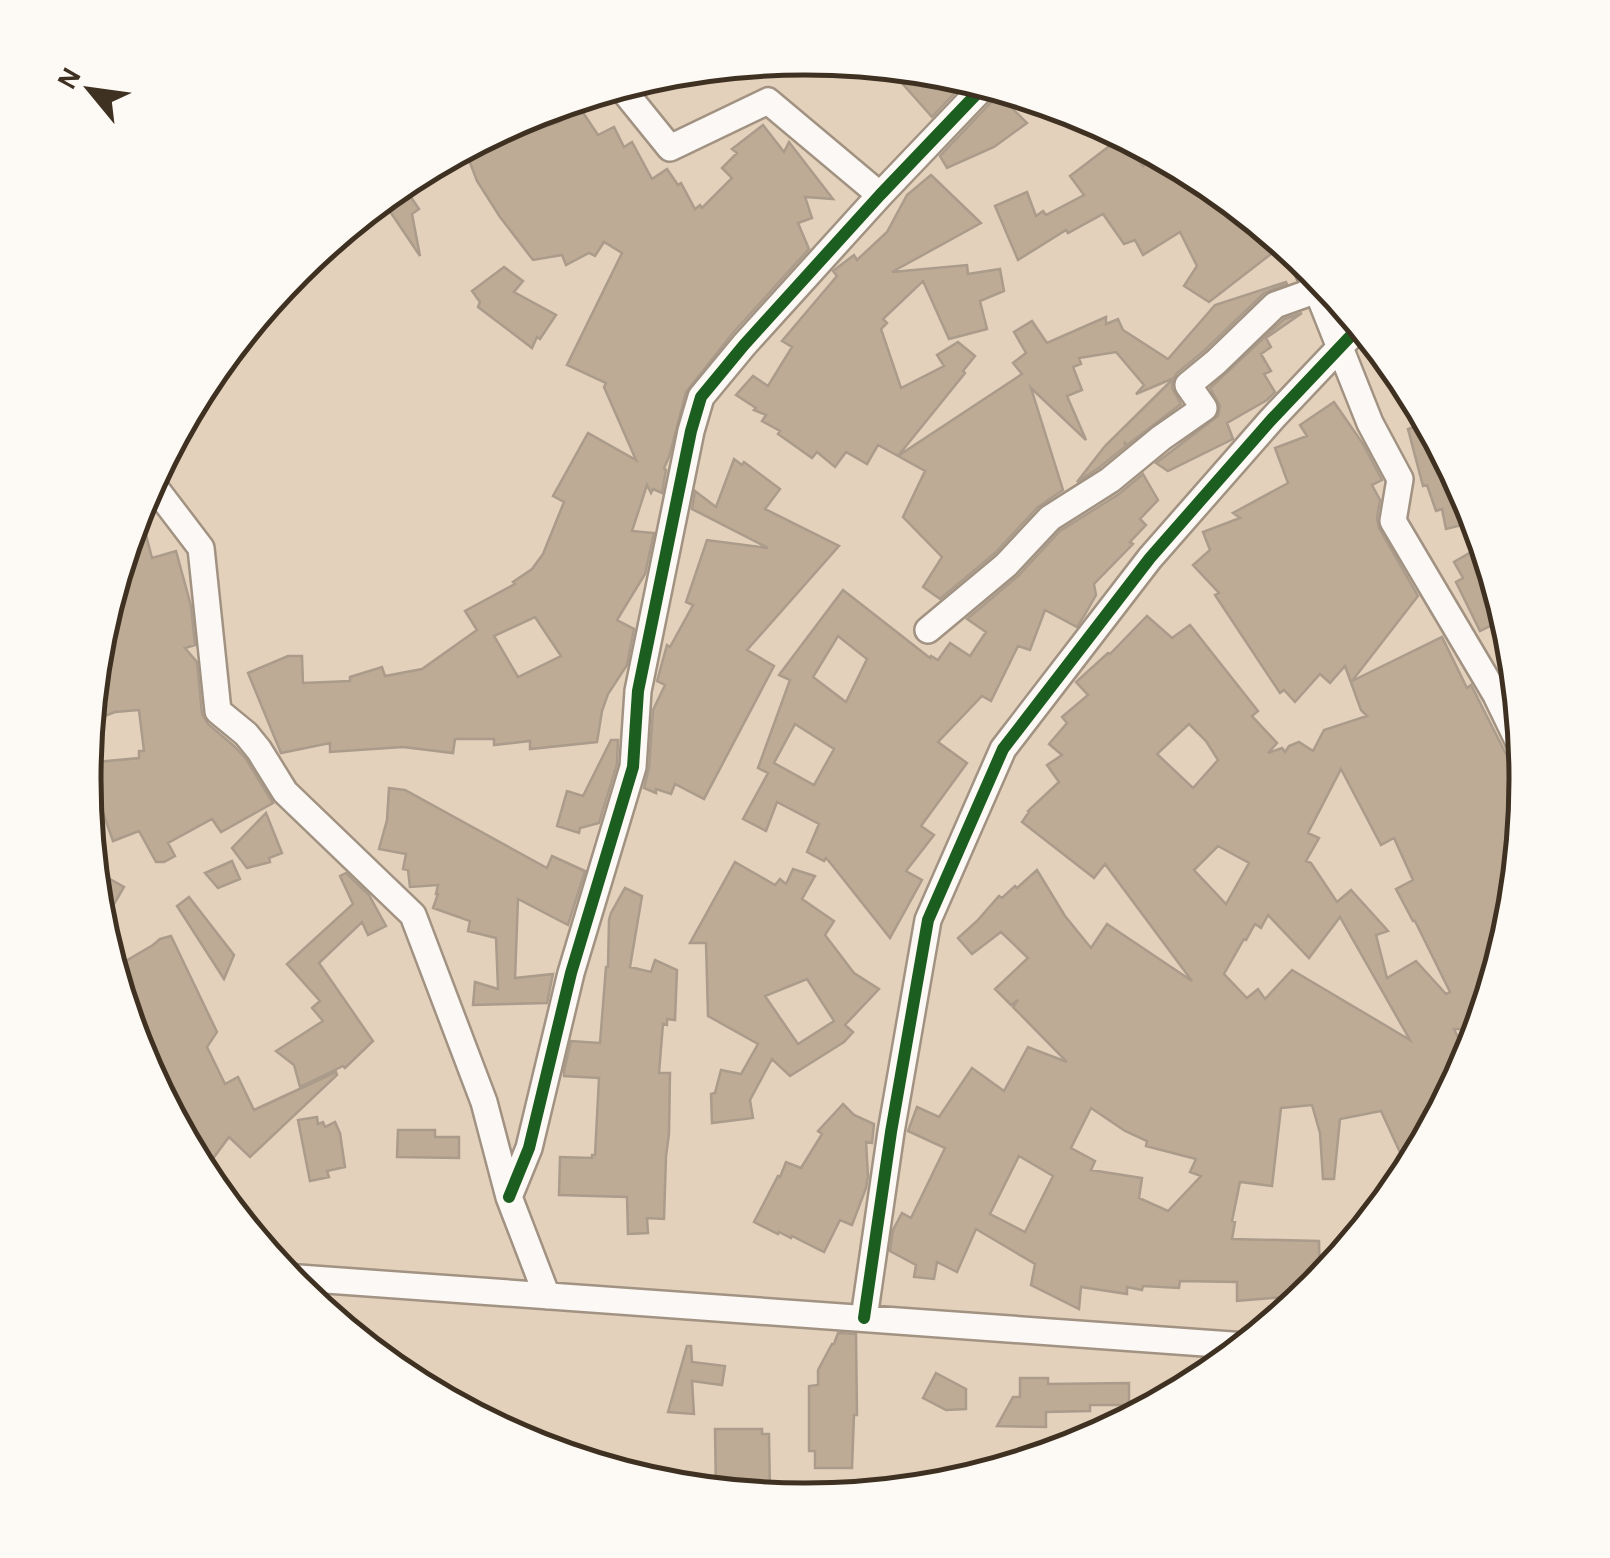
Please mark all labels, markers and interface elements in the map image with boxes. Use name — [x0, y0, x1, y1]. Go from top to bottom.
north arrow — [40, 40, 140, 140]
text: N — [53, 64, 87, 94]

